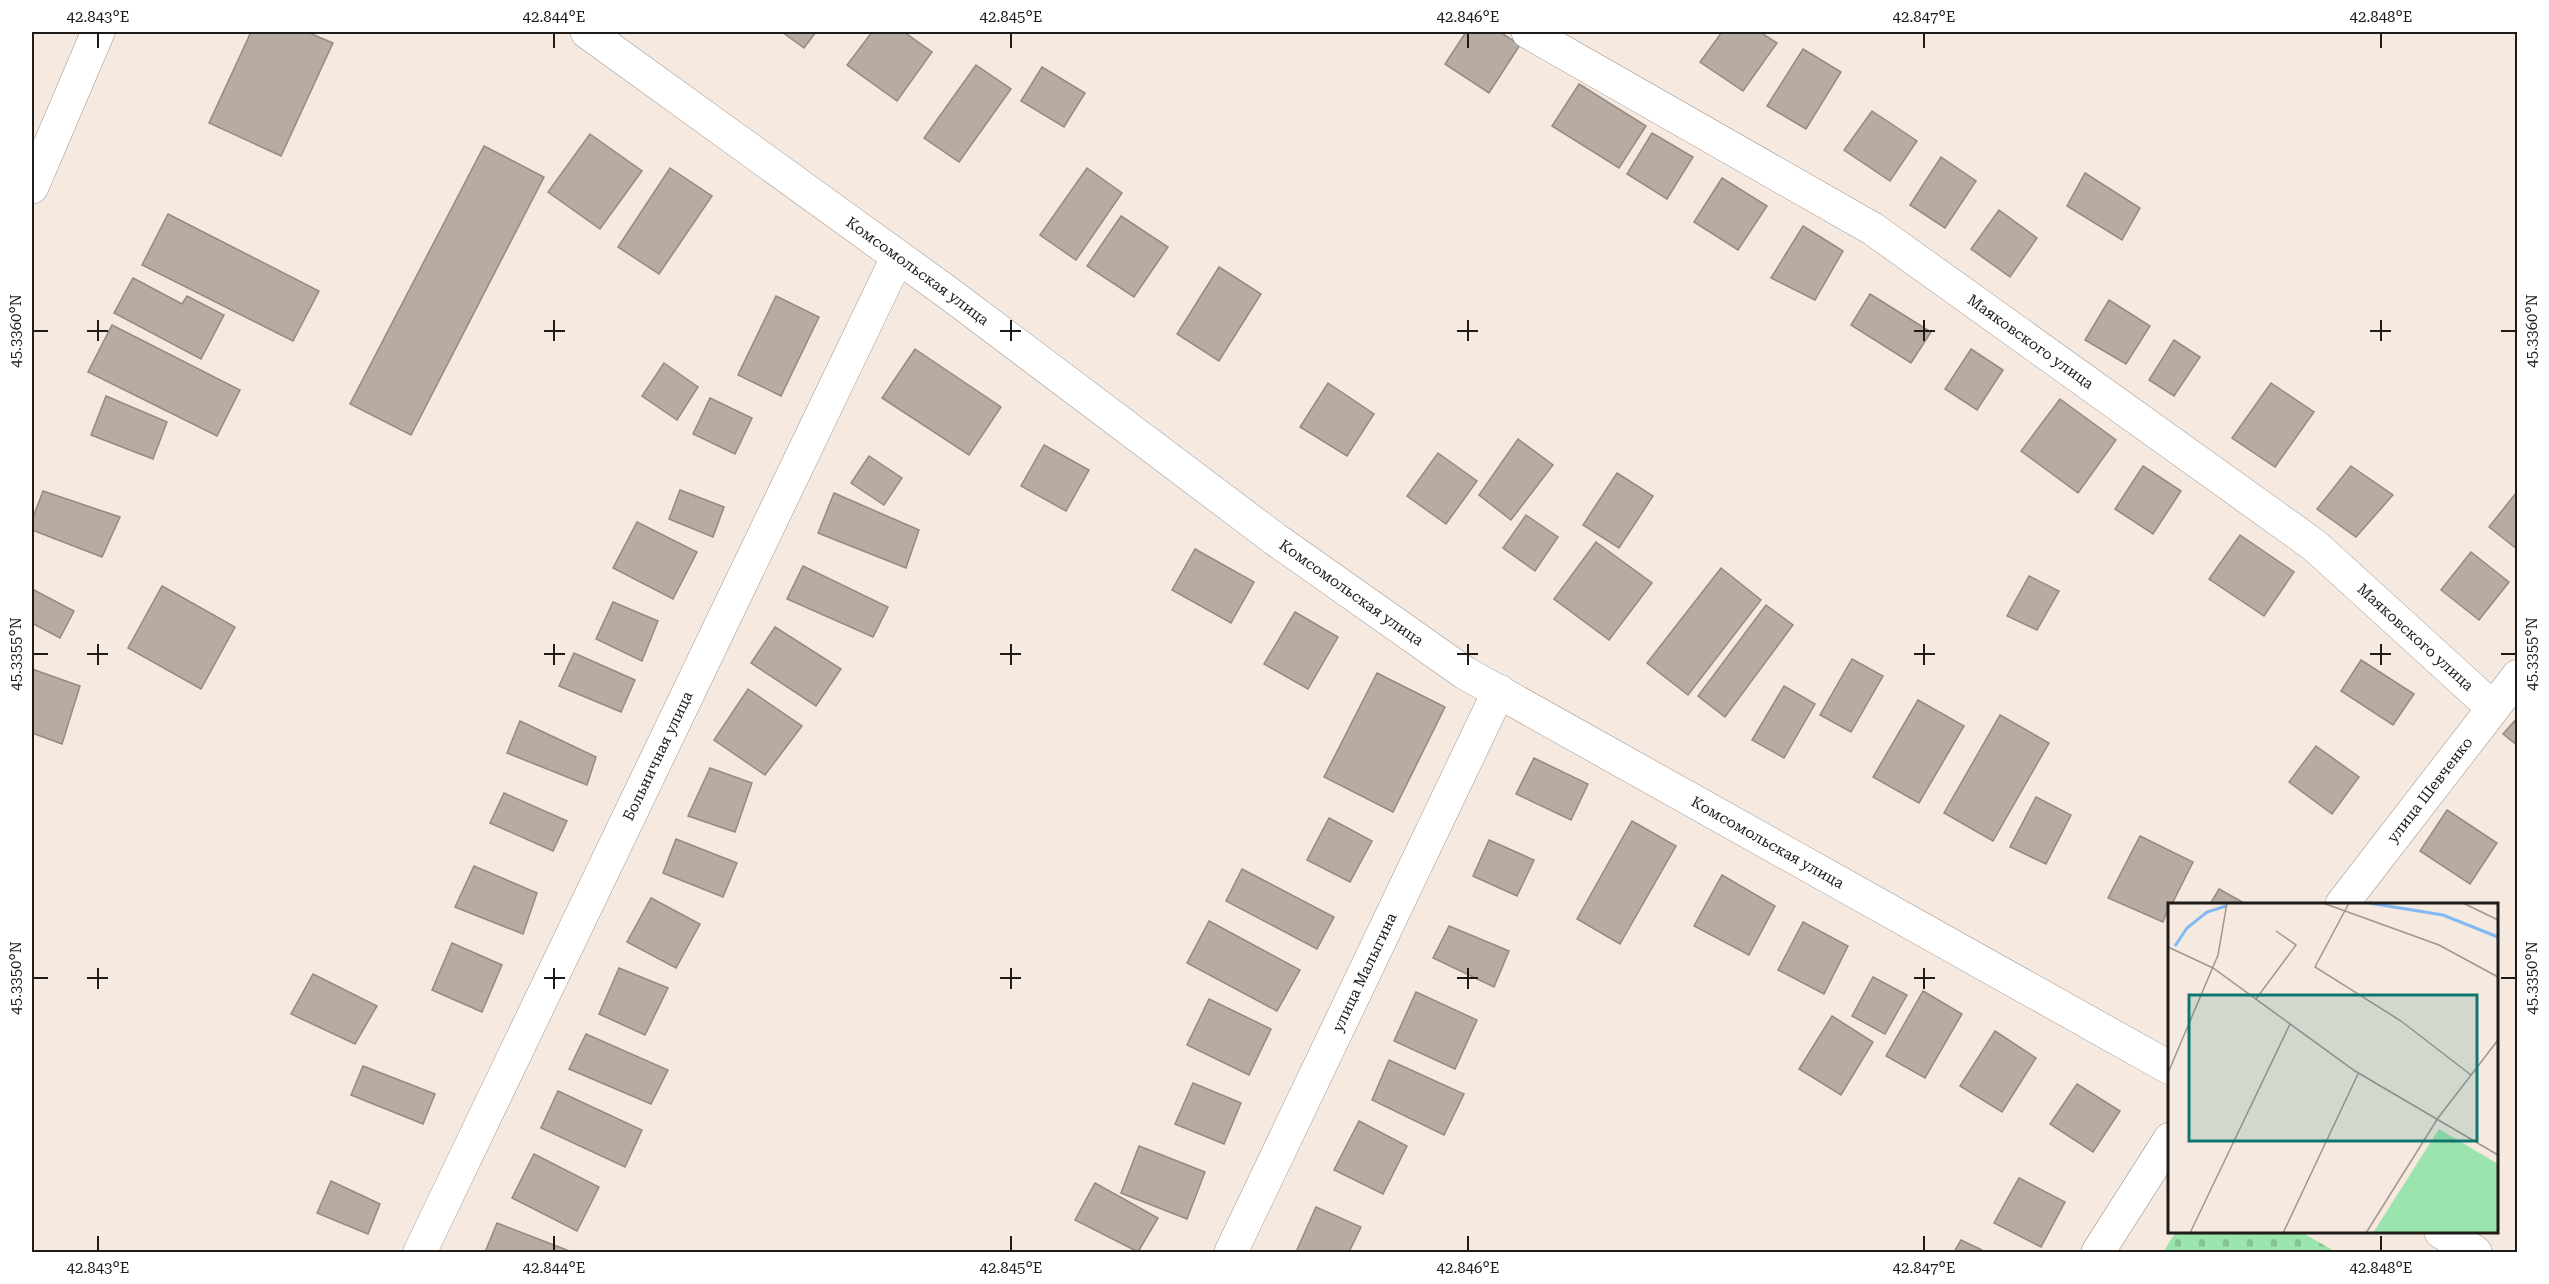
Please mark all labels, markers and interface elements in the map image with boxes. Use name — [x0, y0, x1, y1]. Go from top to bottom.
text: 42.843°E — [67, 8, 129, 26]
text: 42.844°E — [523, 8, 585, 26]
text: 42.845°E — [980, 8, 1042, 26]
text: 42.846°E — [1437, 8, 1499, 26]
text: 42.847°E — [1893, 8, 1955, 26]
text: 42.848°E — [2350, 8, 2412, 26]
street label: Комсомольская улица — [843, 213, 992, 329]
street label: Маяковского улица — [1964, 291, 2097, 393]
text: 45.3360°N — [7, 294, 25, 368]
text: 45.3360°N — [2523, 294, 2541, 368]
street label: Комсомольская улица — [1276, 536, 1427, 650]
street label: Маяковского улица — [2354, 580, 2477, 695]
text: 45.3355°N — [7, 617, 25, 691]
text: 45.3355°N — [2523, 617, 2541, 691]
street label: Больничная улица — [619, 688, 697, 824]
street label: улица Шевченко — [2384, 734, 2476, 846]
street label: Комсомольская улица — [1688, 793, 1847, 892]
inset map — [2168, 903, 2498, 1233]
street label: улица Малыгина — [1329, 910, 1401, 1035]
text: 45.3350°N — [7, 941, 25, 1015]
text: 45.3350°N — [2523, 941, 2541, 1015]
text: 42.843°E — [67, 1259, 129, 1277]
text: 42.844°E — [523, 1259, 585, 1277]
text: 42.845°E — [980, 1259, 1042, 1277]
text: 42.846°E — [1437, 1259, 1499, 1277]
text: 42.847°E — [1893, 1259, 1955, 1277]
text: 42.848°E — [2350, 1259, 2412, 1277]

